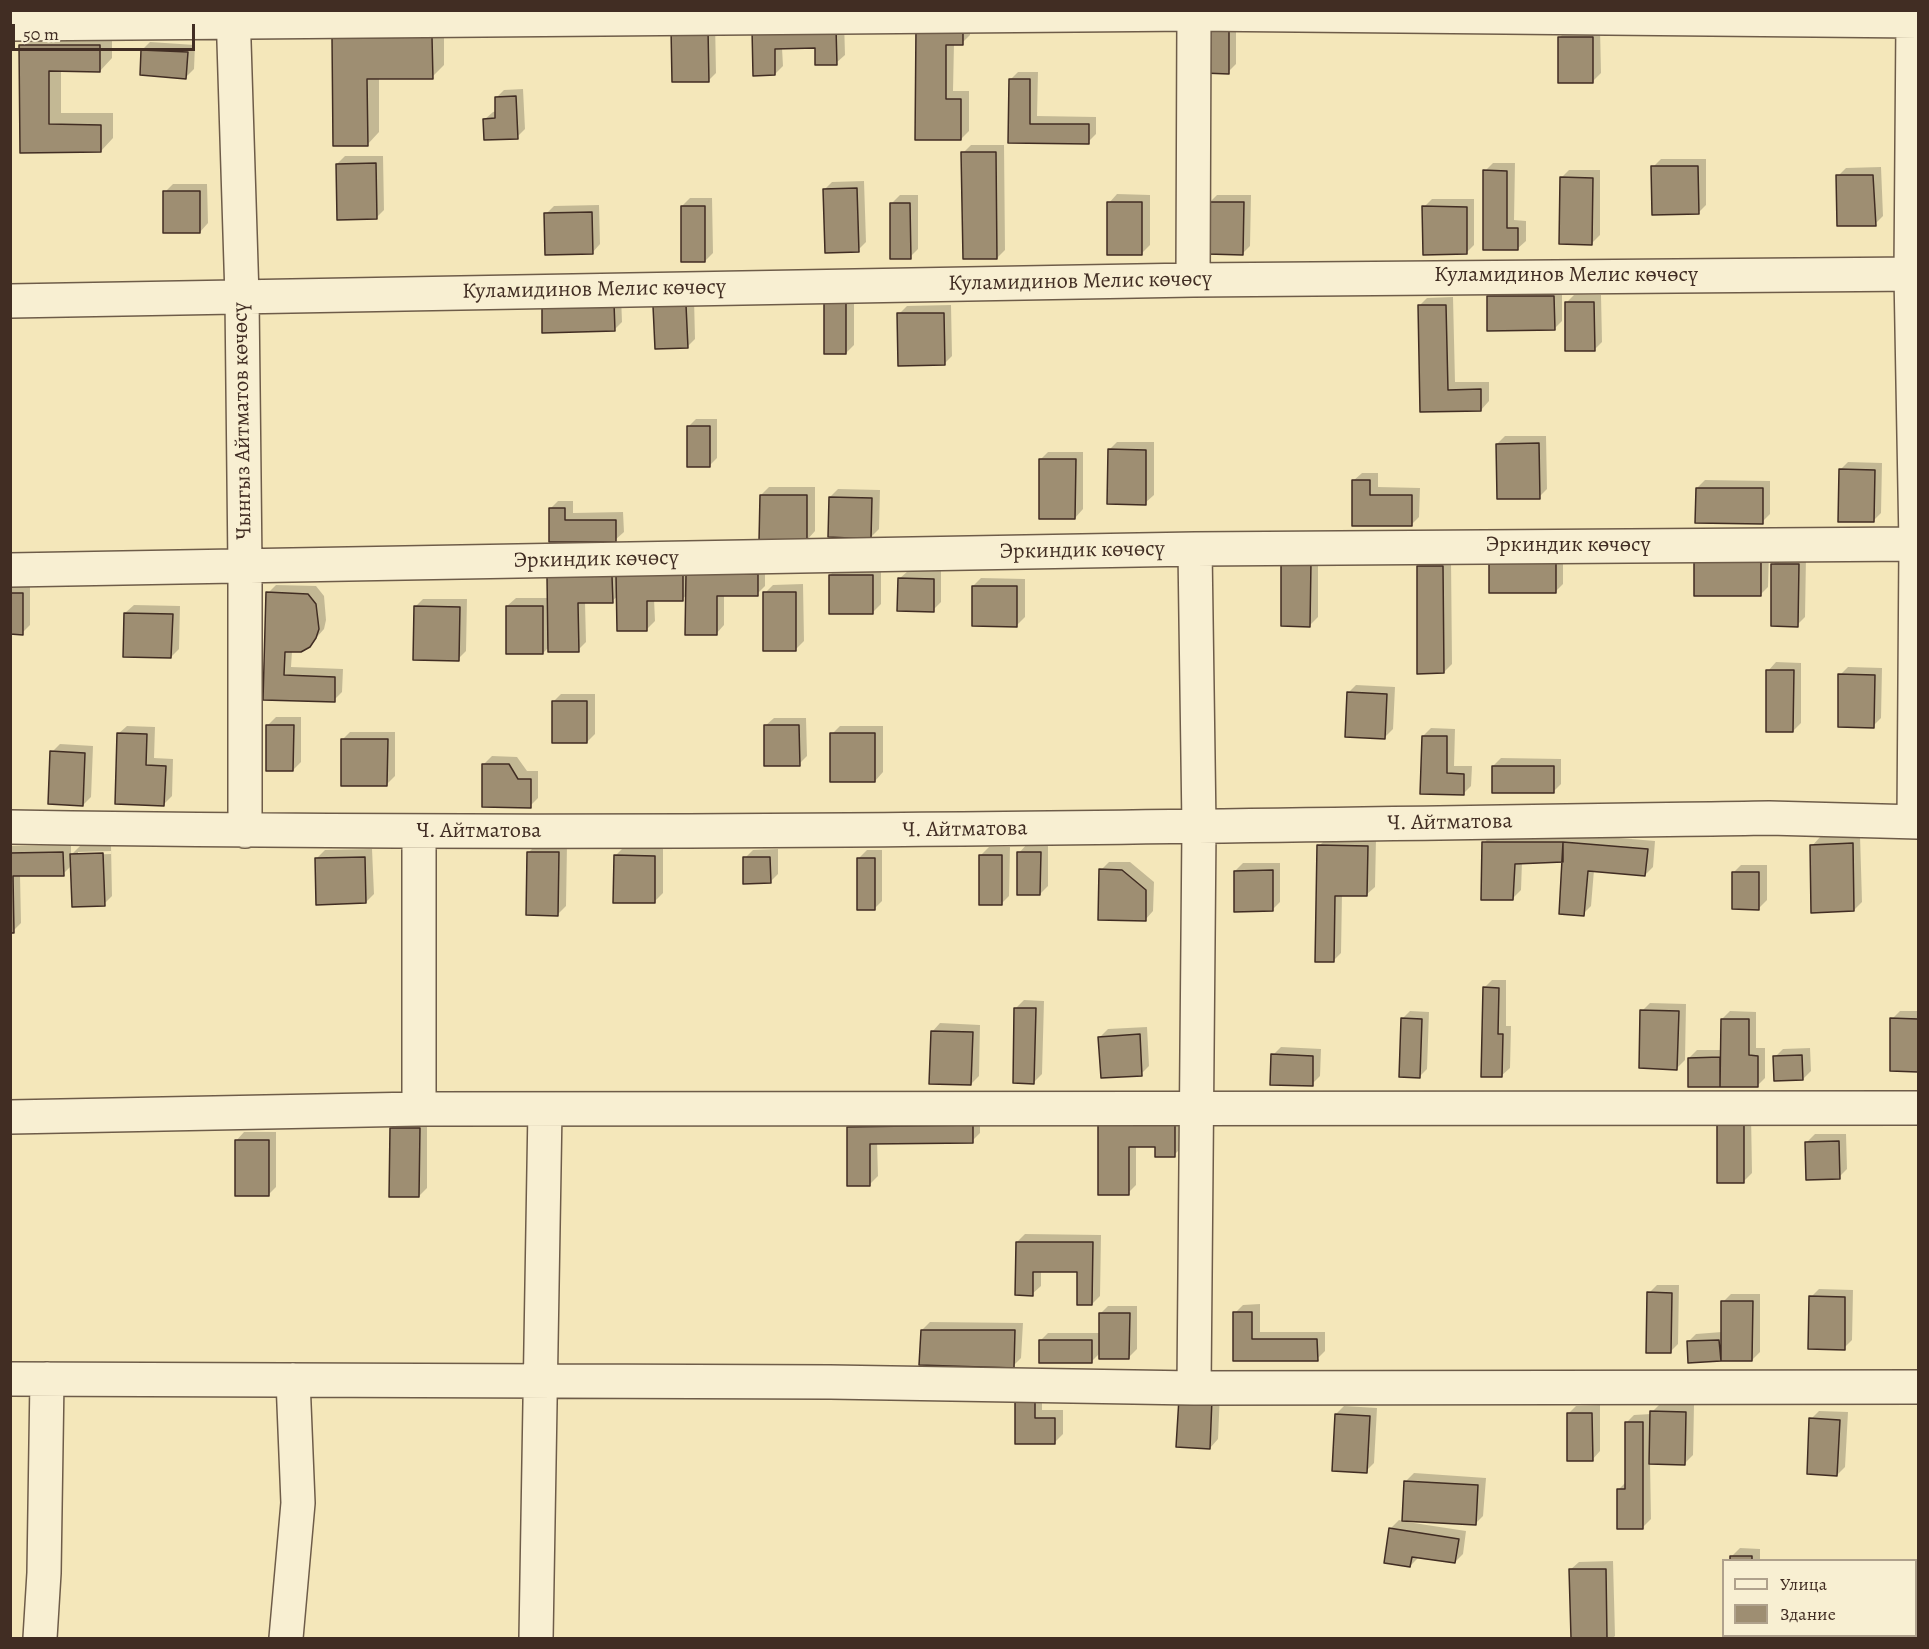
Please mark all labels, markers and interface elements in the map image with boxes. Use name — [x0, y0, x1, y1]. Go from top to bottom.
scale bar — [15, 12, 198, 50]
text: 50 m — [23, 22, 59, 46]
street label: Куламидинов Мелис көчөсү — [1434, 263, 1698, 289]
street label: Куламидинов Мелис көчөсү — [948, 266, 1212, 298]
street label: Куламидинов Мелис көчөсү — [462, 274, 726, 306]
street label: Чынгыз Айтматов көчөсү — [228, 302, 258, 540]
street label: Эркиндик көчөсү — [1485, 533, 1651, 559]
street label: Эркиндик көчөсү — [999, 536, 1165, 566]
street label: Эркиндик көчөсү — [513, 545, 679, 575]
street label: Ч. Айтматова — [1387, 809, 1513, 837]
street label: Ч. Айтматова — [902, 816, 1028, 844]
street label: Ч. Айтматова — [416, 819, 542, 845]
legend — [1722, 1559, 1917, 1637]
text: Улица — [1780, 1572, 1827, 1596]
text: Здание — [1780, 1602, 1836, 1626]

